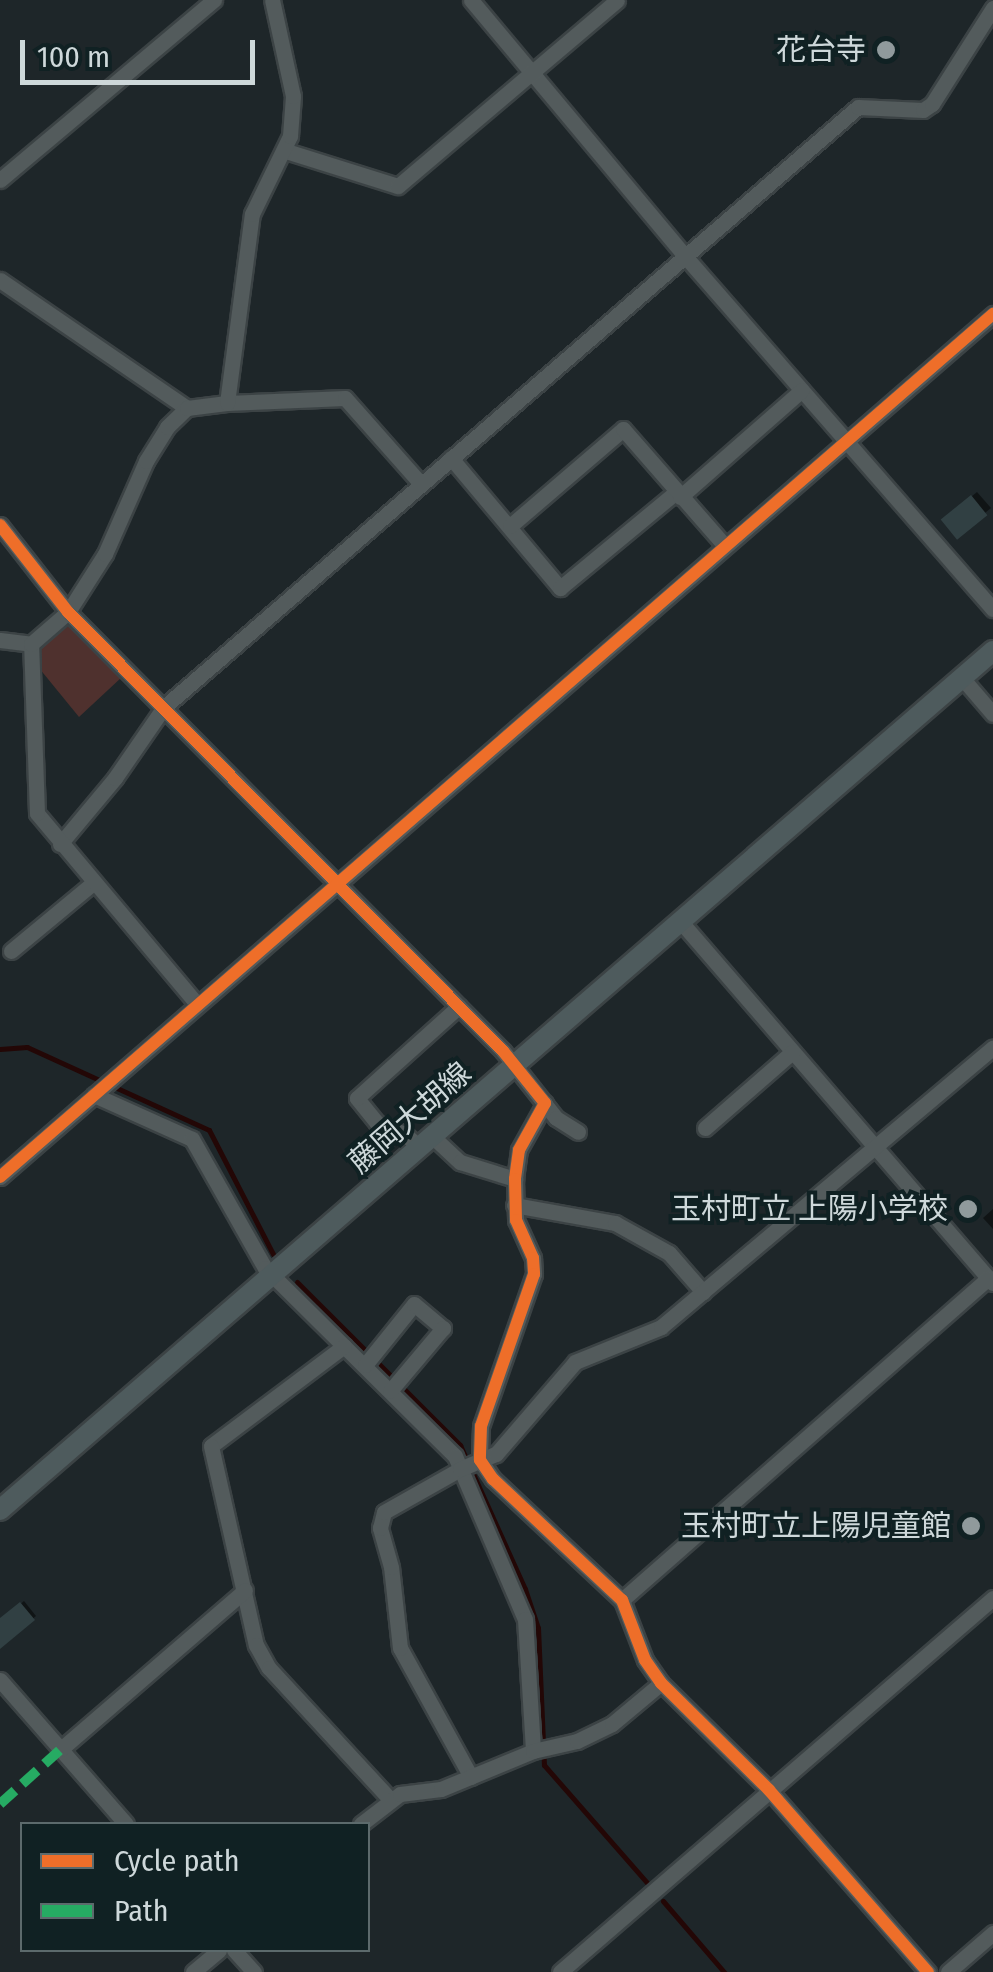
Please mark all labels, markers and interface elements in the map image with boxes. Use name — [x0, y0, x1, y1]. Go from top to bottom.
scale bar — [25, 20, 260, 82]
place label: 花台寺 — [776, 32, 866, 68]
text: 100 m — [37, 39, 110, 75]
marker: 花台寺 — [875, 39, 897, 61]
street label: 藤岡大胡線 — [342, 1055, 478, 1181]
place label: 玉村町立 上陽小学校 — [671, 1191, 948, 1227]
marker: 玉村町立 上陽小学校 — [957, 1198, 979, 1220]
place label: 玉村町立上陽児童館 — [681, 1508, 951, 1544]
marker: 玉村町立上陽児童館 — [960, 1515, 982, 1537]
legend — [20, 1822, 370, 1952]
text: Cycle path — [114, 1843, 240, 1879]
text: Path — [114, 1893, 168, 1929]

